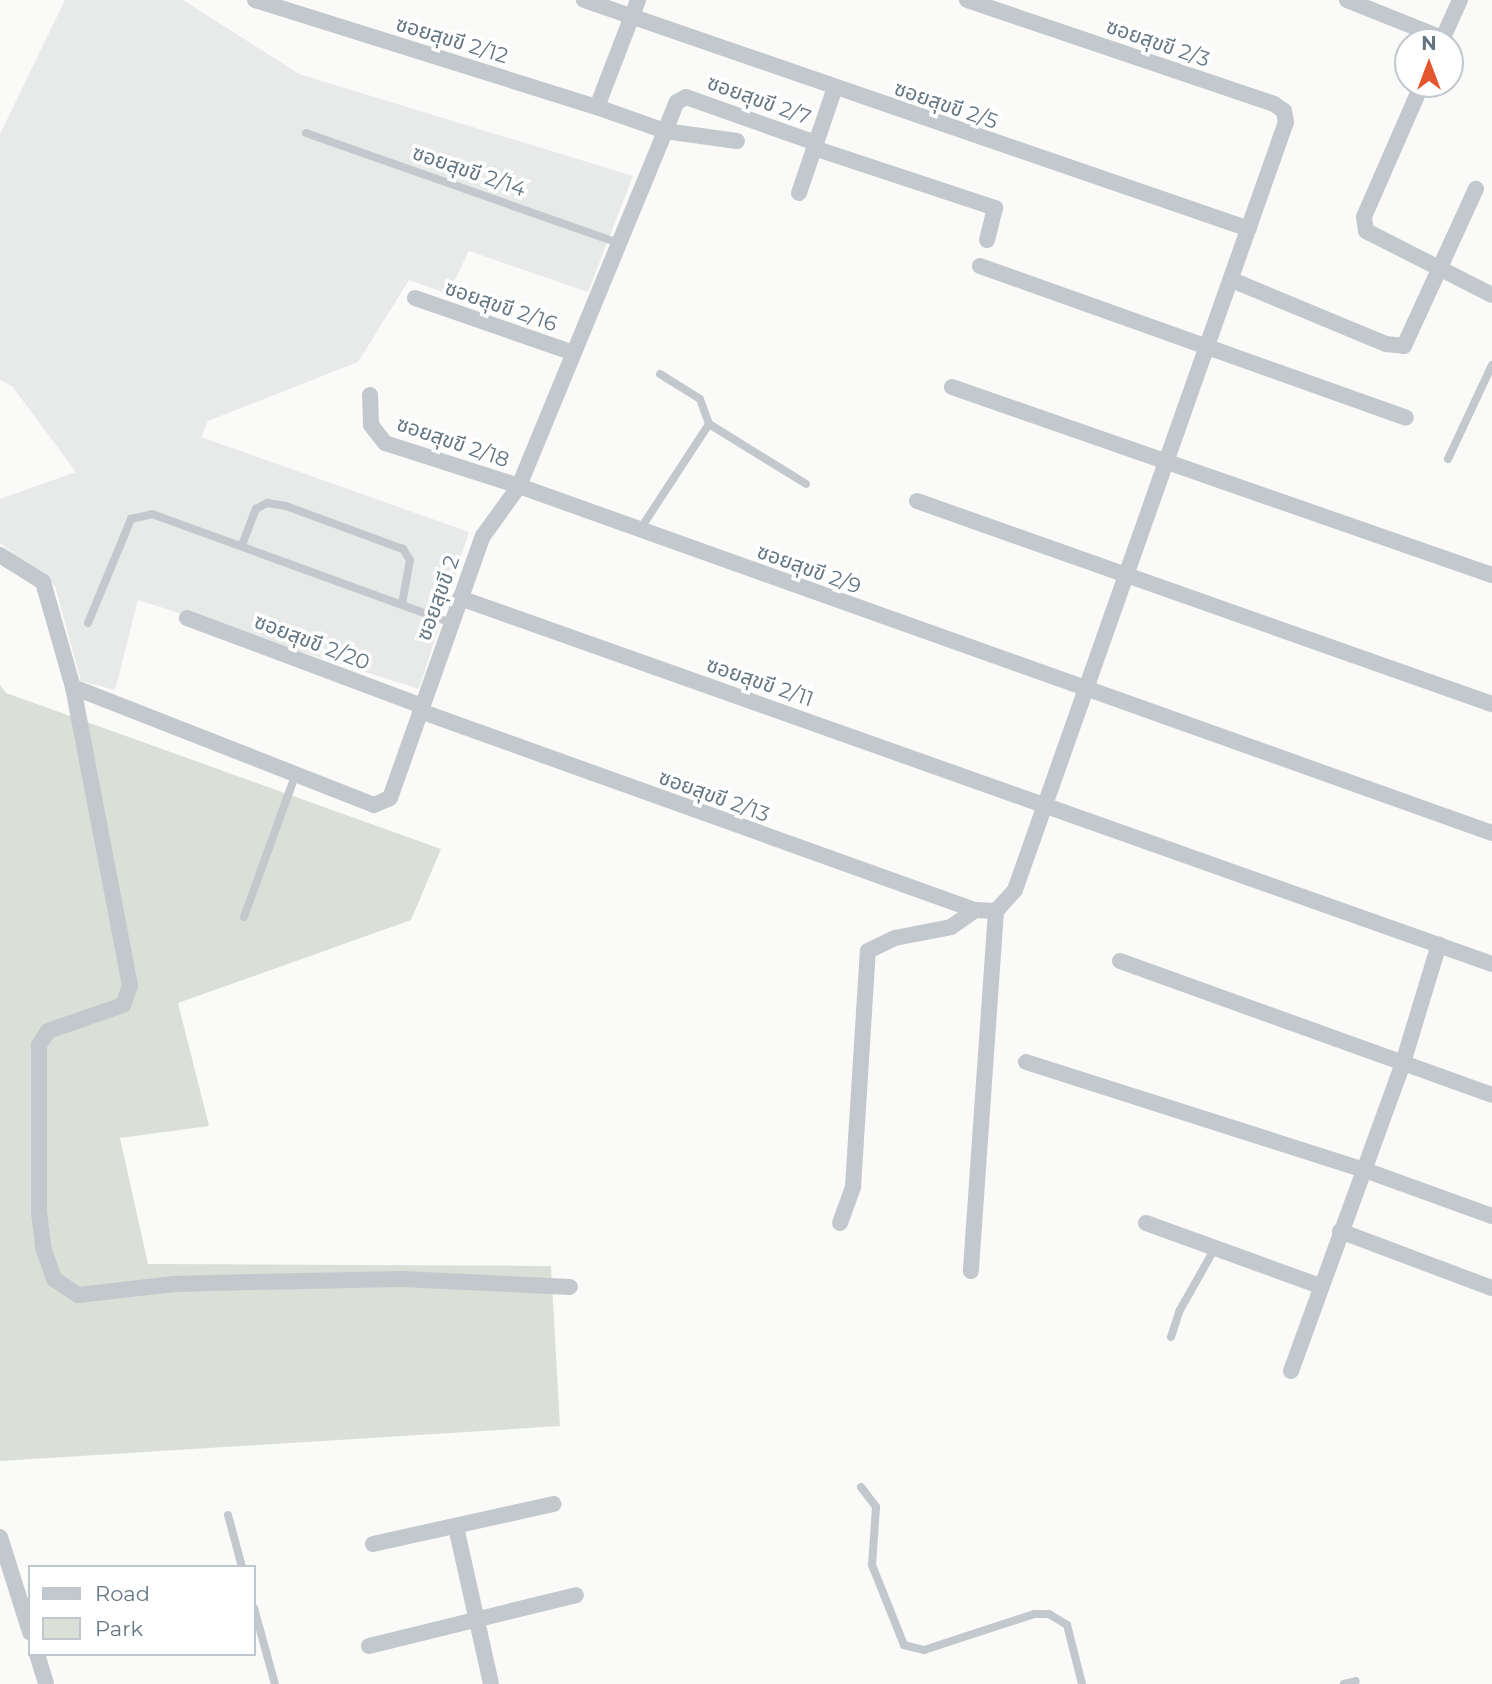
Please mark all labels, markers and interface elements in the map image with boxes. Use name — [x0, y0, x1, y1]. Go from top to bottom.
street label: ซอยสุขขี 2/12 — [393, 11, 511, 69]
street label: ซอยสุขขี 2/3 — [1103, 14, 1213, 72]
north arrow — [1394, 28, 1464, 98]
text: N — [1421, 32, 1437, 55]
street label: ซอยสุขขี 2/7 — [704, 70, 814, 130]
street label: ซอยสุขขี 2/5 — [891, 76, 1001, 134]
street label: ซอยสุขขี 2/14 — [409, 140, 529, 202]
street label: ซอยสุขขี 2/16 — [442, 275, 560, 337]
street label: ซอยสุขขี 2/18 — [393, 411, 513, 473]
street label: ซอยสุขขี 2/9 — [754, 539, 864, 599]
street label: ซอยสุขขี 2 — [411, 552, 465, 644]
street label: ซอยสุขขี 2/20 — [251, 608, 373, 676]
street label: ซอยสุขขี 2/11 — [703, 652, 817, 712]
street label: ซอยสุขขี 2/13 — [655, 764, 773, 828]
legend — [28, 1565, 256, 1656]
text: Road — [95, 1581, 150, 1606]
text: Park — [95, 1616, 143, 1641]

